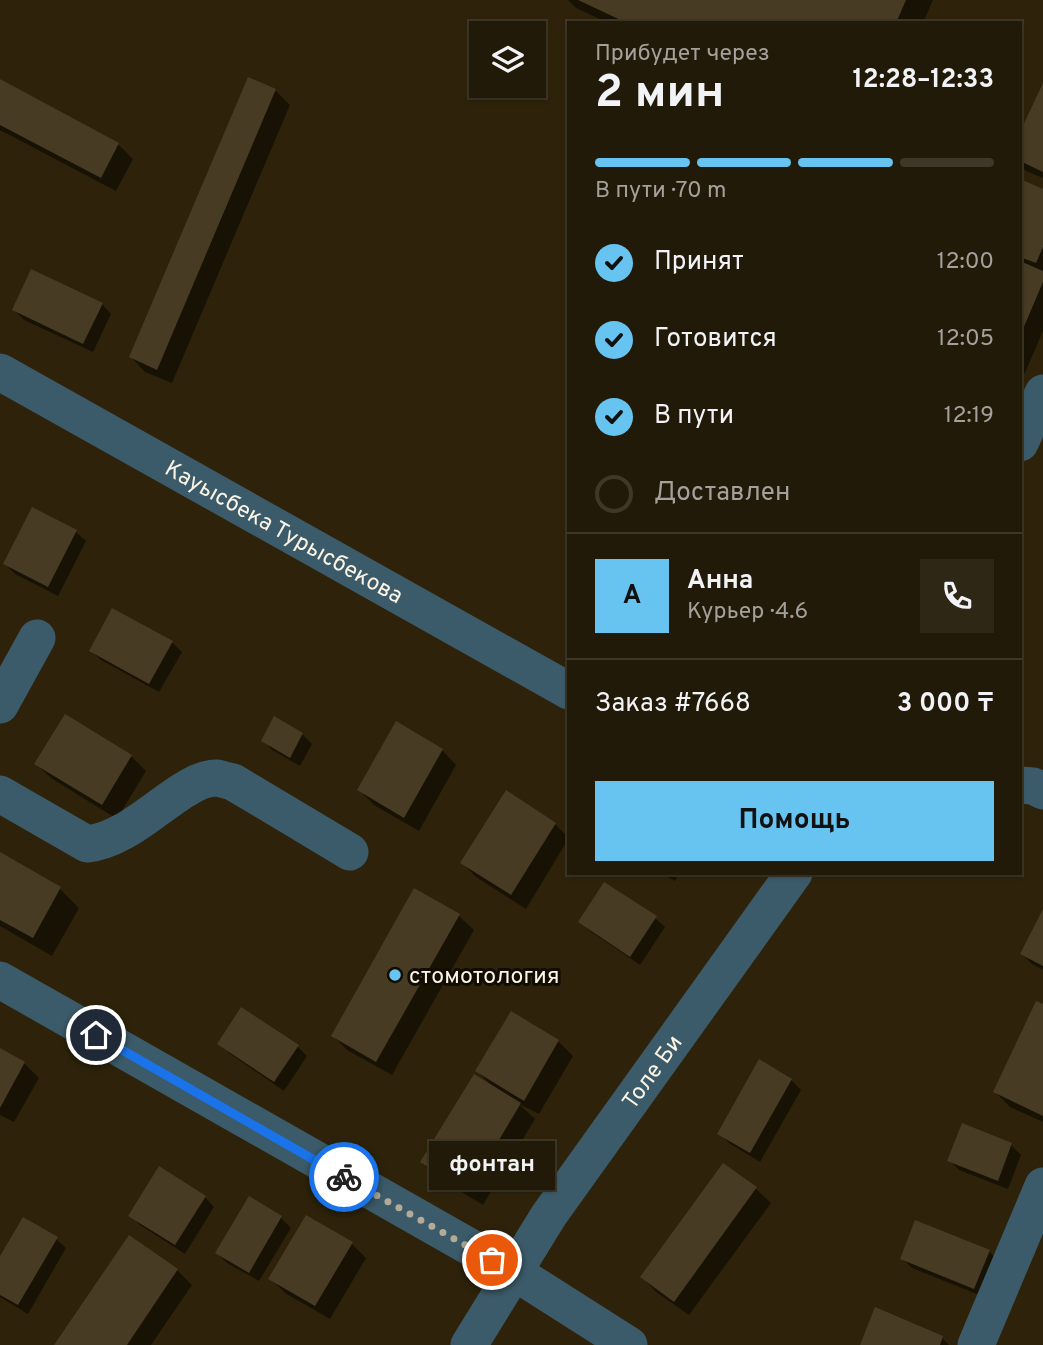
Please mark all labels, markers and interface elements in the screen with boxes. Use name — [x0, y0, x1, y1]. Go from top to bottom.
map controls — [469, 21, 546, 98]
button: layers — [469, 21, 546, 98]
text: Прибудет через — [595, 40, 770, 69]
text: 12:28–12:33 — [852, 64, 994, 97]
text: 2 мин — [595, 65, 724, 124]
text: В пути · 70 m — [595, 177, 727, 206]
icon: check — [595, 244, 633, 282]
text: Принят — [654, 246, 744, 279]
text: 12:00 — [937, 248, 994, 277]
icon: check — [595, 321, 633, 359]
text: Готовится — [654, 323, 777, 356]
text: 12:05 — [937, 325, 994, 354]
icon: check — [595, 398, 633, 436]
text: В пути — [654, 400, 734, 433]
text: 12:19 — [944, 402, 994, 431]
street label: Кауысбека Турысбекова — [159, 455, 407, 612]
text: Доставлен — [654, 477, 790, 510]
button: phone — [920, 559, 994, 633]
text: Анна — [687, 565, 753, 598]
text: А — [623, 580, 641, 613]
text: Курьер · 4.6 — [687, 598, 808, 627]
text: Заказ #7668 — [595, 688, 751, 721]
text: 3 000 ₸ — [897, 688, 994, 721]
button: Помощь — [595, 781, 994, 861]
place label: стомотология — [409, 963, 560, 992]
marker: стомотология — [387, 967, 403, 983]
pin — [66, 1005, 126, 1065]
icon: home — [77, 1016, 115, 1054]
street label: Толе Би — [617, 1030, 690, 1116]
callout: фонтан — [429, 1141, 555, 1190]
courier — [309, 1142, 379, 1212]
text: фонтан — [449, 1151, 535, 1180]
icon: bike — [325, 1158, 363, 1196]
pin — [462, 1230, 522, 1290]
icon: bag — [473, 1241, 511, 1279]

